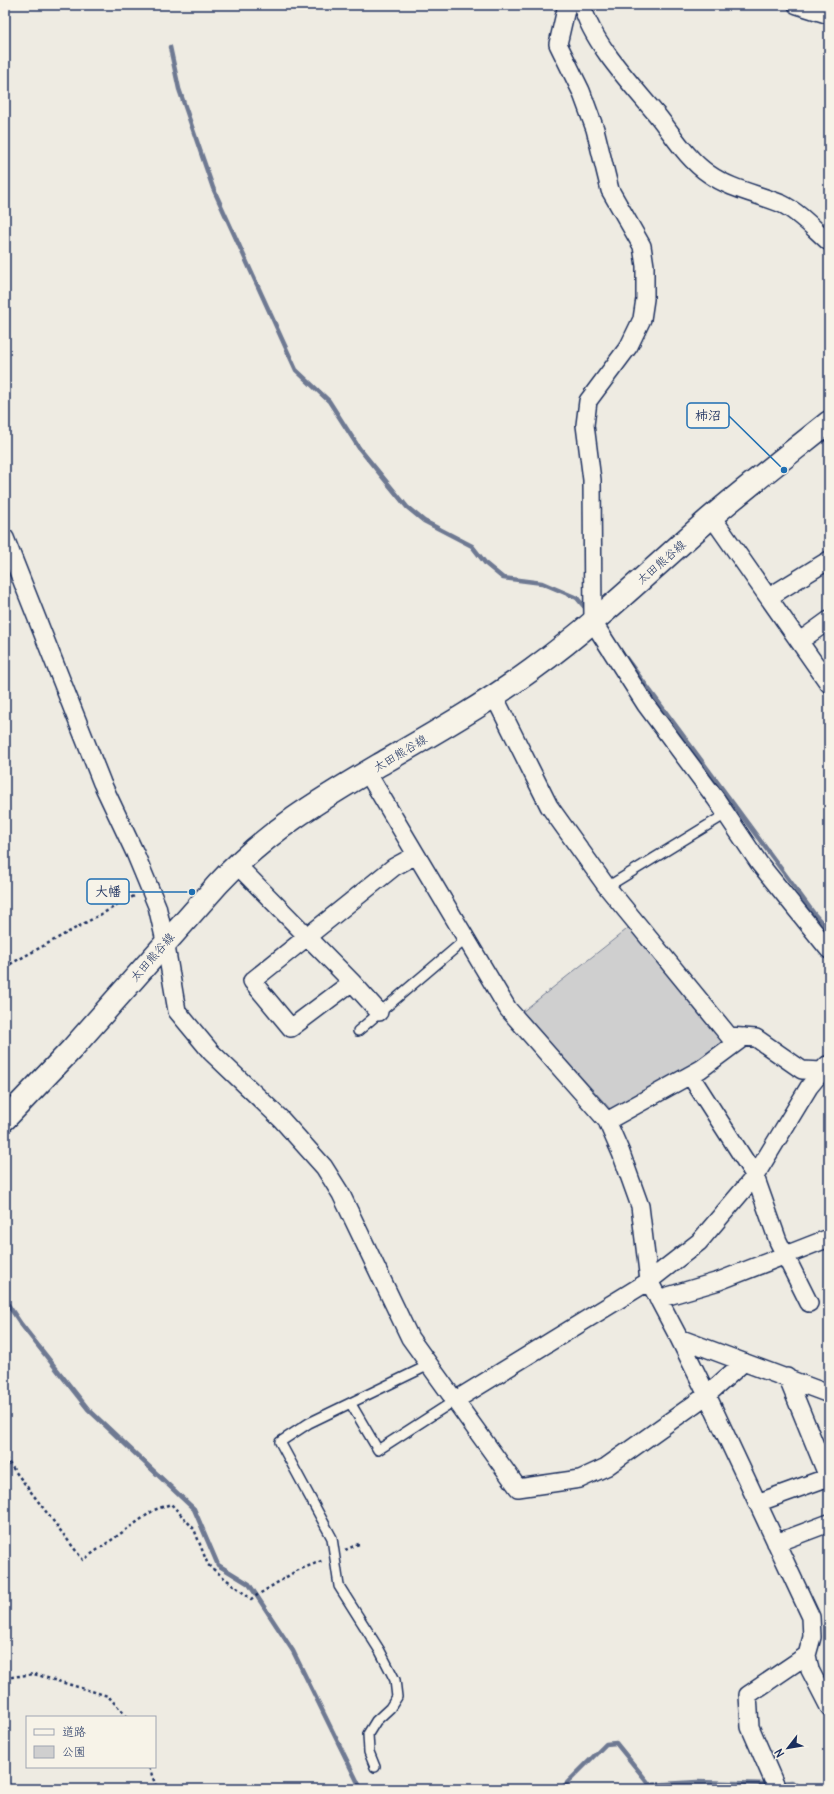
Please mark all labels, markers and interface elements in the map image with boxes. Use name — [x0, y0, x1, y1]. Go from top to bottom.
callout: 柿沼 — [687, 403, 729, 428]
text: 柿沼 — [695, 407, 721, 424]
street label: 太田熊谷線 — [633, 537, 689, 587]
street label: 太田熊谷線 — [370, 731, 430, 775]
callout: 大幡 — [87, 879, 129, 904]
text: 大幡 — [95, 883, 121, 900]
street label: 太田熊谷線 — [127, 929, 177, 985]
legend — [26, 1716, 156, 1768]
text: 道路 — [62, 1724, 86, 1739]
north arrow — [768, 1728, 808, 1768]
text: 公園 — [62, 1744, 86, 1759]
text: N — [771, 1746, 787, 1760]

